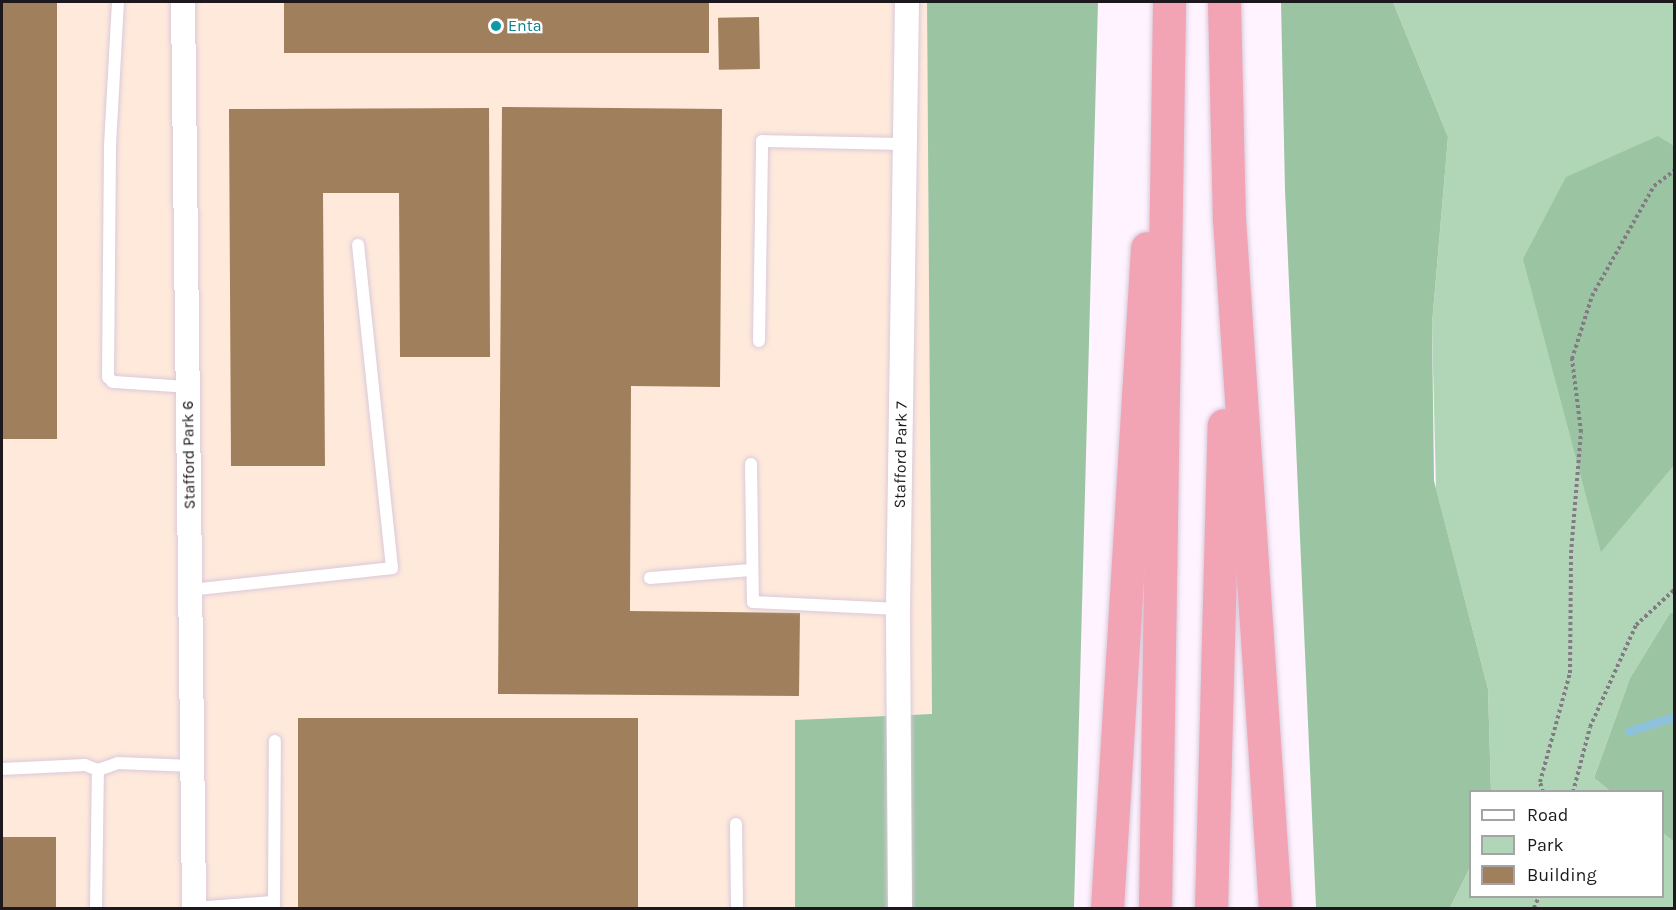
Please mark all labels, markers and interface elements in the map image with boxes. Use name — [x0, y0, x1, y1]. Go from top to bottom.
place label: Enta — [508, 16, 541, 36]
marker: Enta — [489, 19, 503, 33]
street label: Stafford Park 6 — [178, 400, 200, 510]
street label: Stafford Park 7 — [890, 401, 912, 509]
legend — [1469, 790, 1664, 898]
text: Road — [1527, 804, 1568, 826]
text: Park — [1527, 834, 1564, 856]
text: Building — [1527, 864, 1597, 886]

